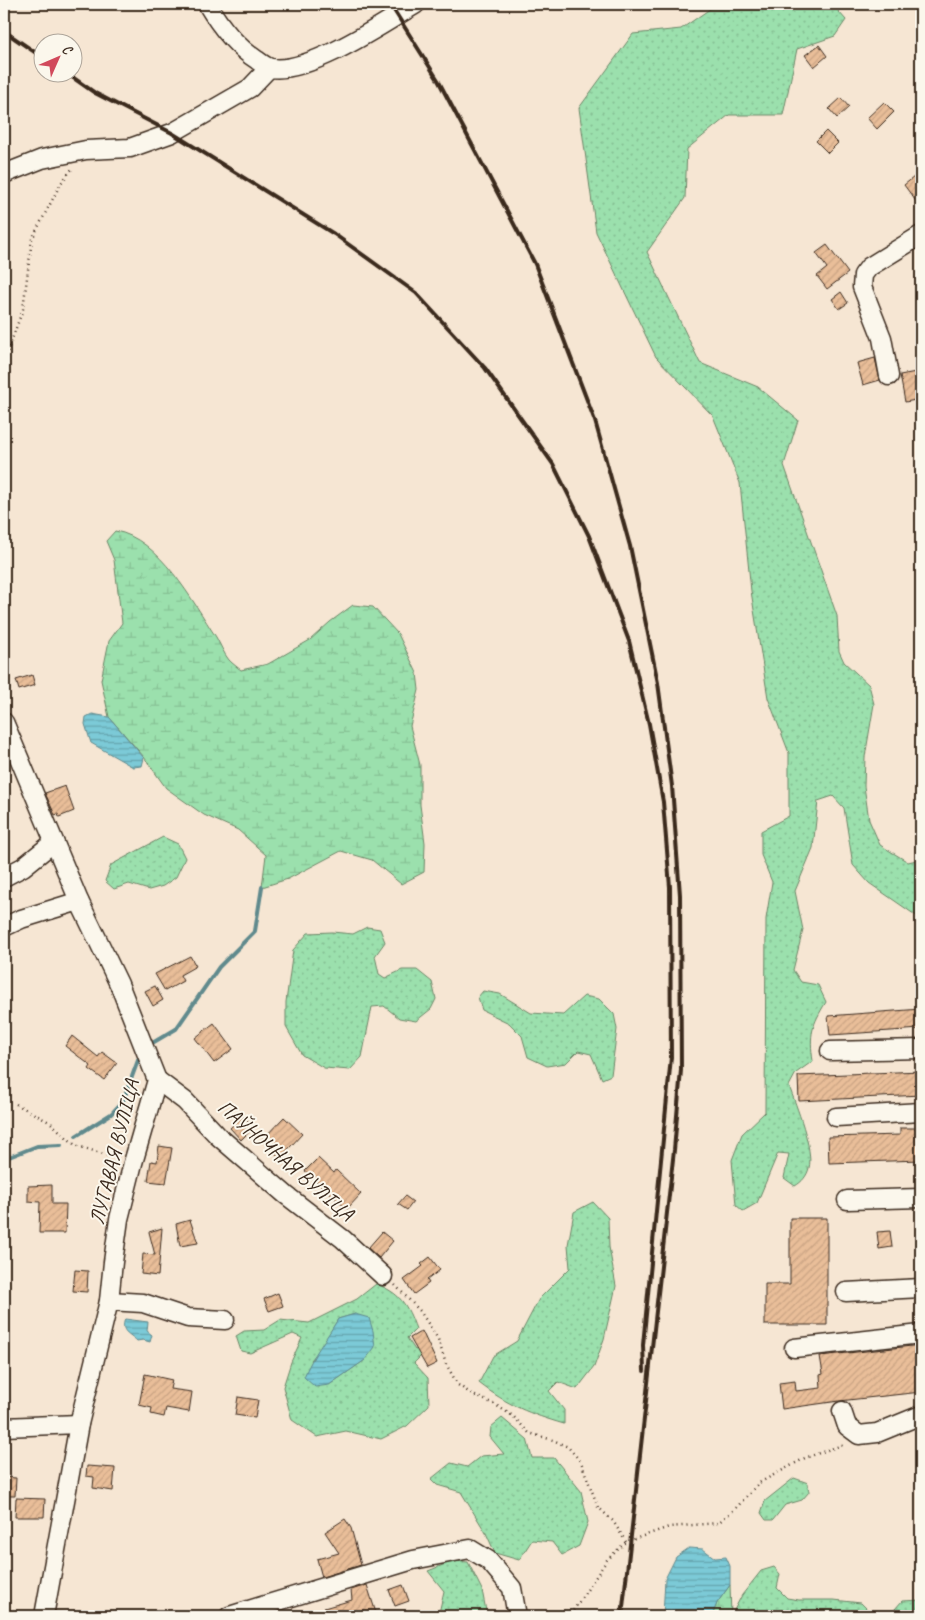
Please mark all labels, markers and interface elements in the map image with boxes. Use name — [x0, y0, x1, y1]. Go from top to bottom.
north arrow — [32, 32, 82, 82]
text: С — [58, 41, 77, 59]
street label: ЛУГАВАЯ ВУЛІЦА — [83, 1076, 145, 1227]
street label: ПАЎНОЧНАЯ ВУЛІЦА — [213, 1094, 361, 1227]

